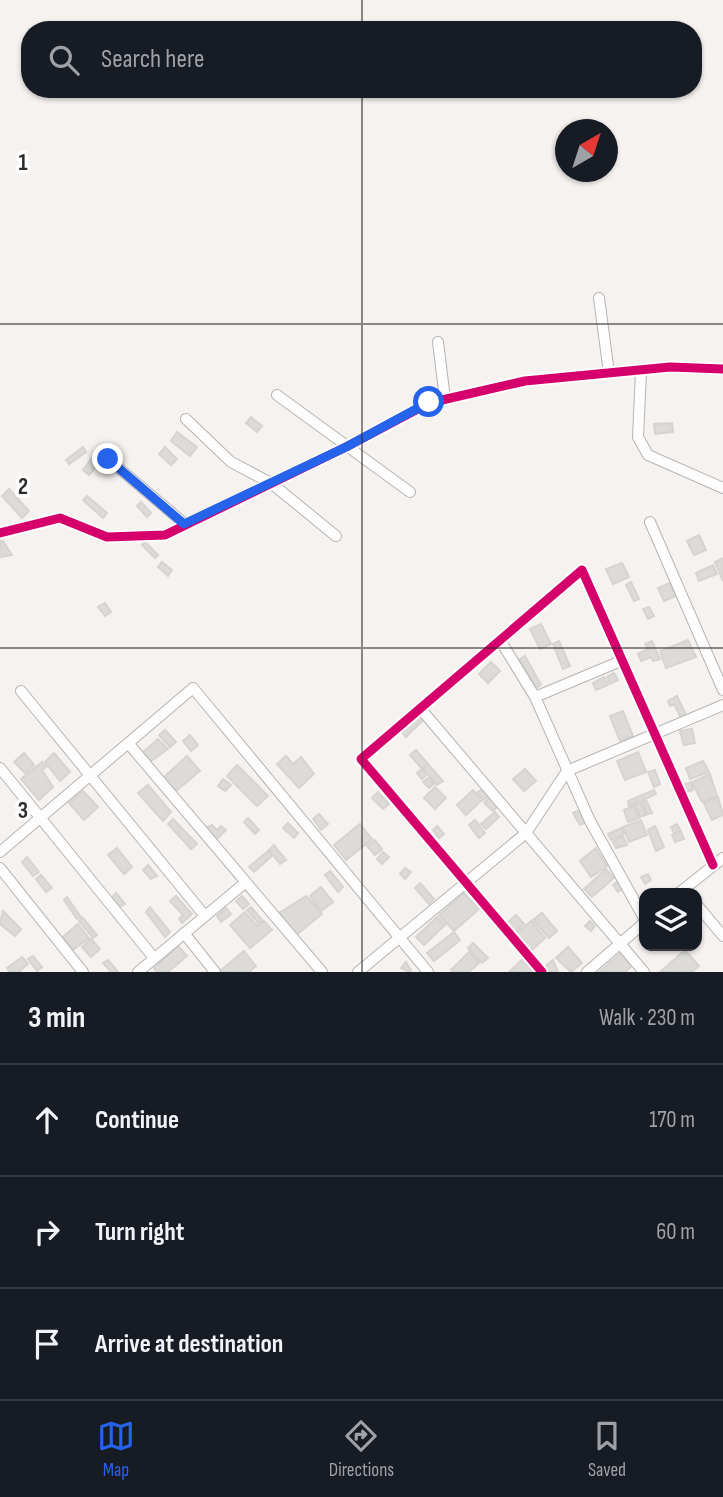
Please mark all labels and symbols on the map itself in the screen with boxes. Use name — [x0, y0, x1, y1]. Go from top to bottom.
north arrow — [555, 119, 618, 182]
text: 1 — [18, 149, 28, 177]
route start — [413, 386, 444, 417]
route end — [92, 443, 123, 474]
text: 2 — [18, 473, 28, 501]
text: 3 — [18, 797, 28, 825]

